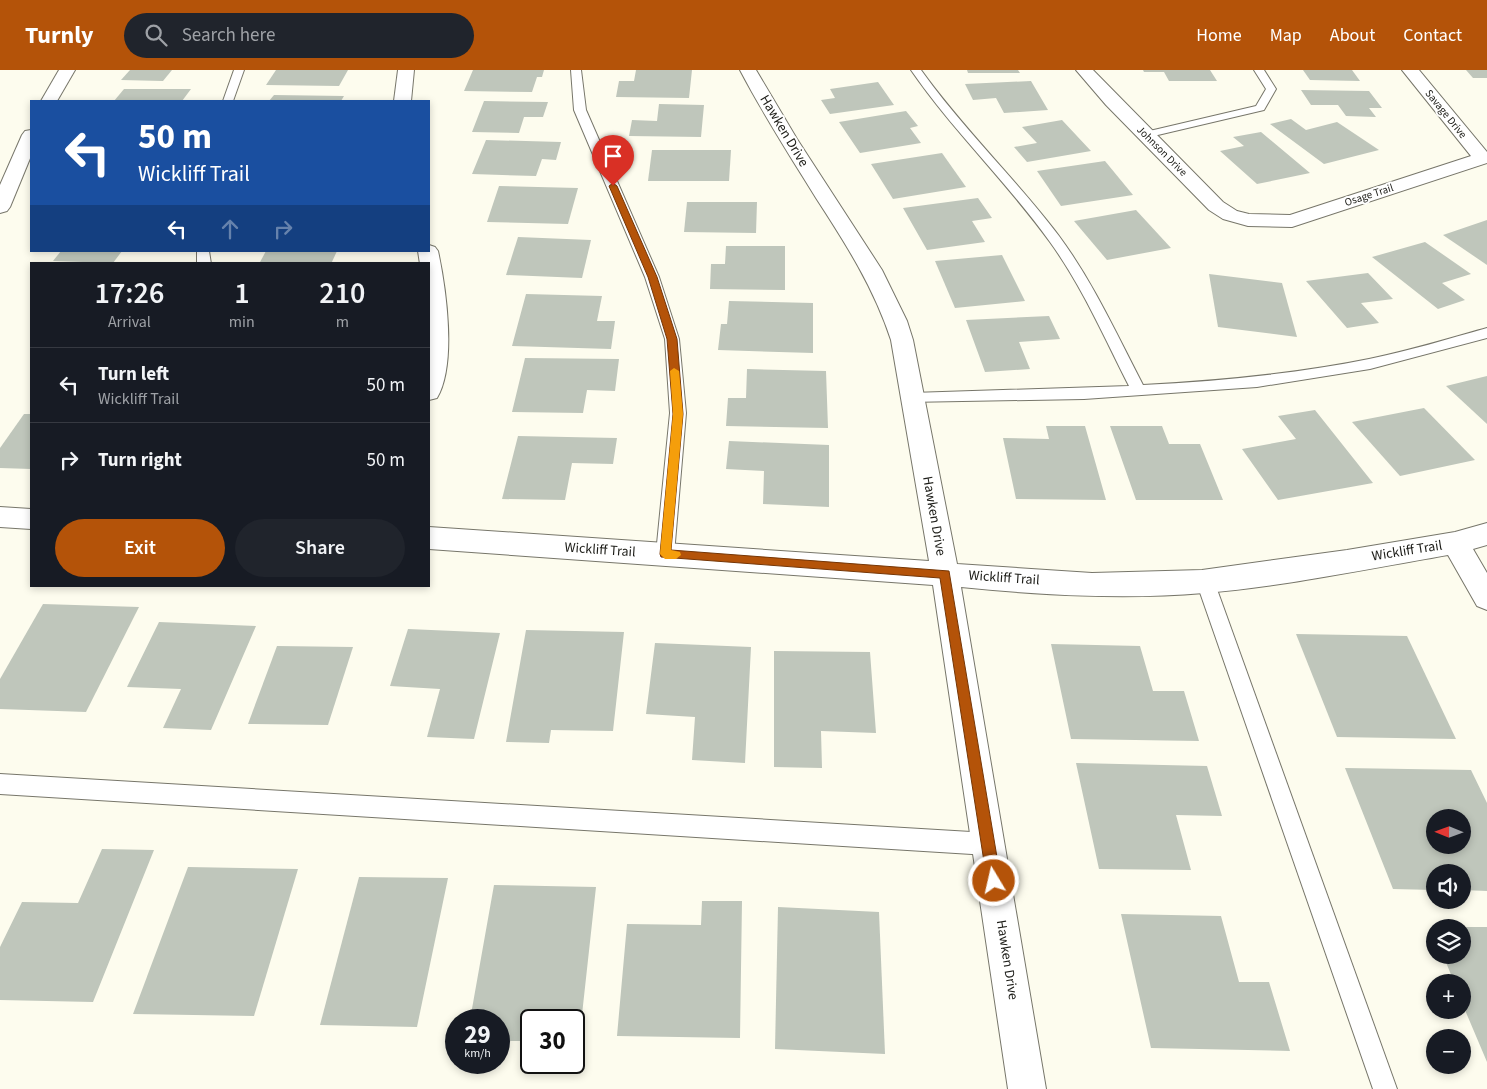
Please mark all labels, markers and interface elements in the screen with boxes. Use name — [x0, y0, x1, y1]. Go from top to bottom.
search box — [124, 13, 474, 58]
text: Turnly — [25, 18, 94, 53]
icon: search — [142, 21, 170, 49]
text: Search here — [182, 22, 275, 49]
text: Home — [1196, 23, 1242, 48]
text: Map — [1270, 23, 1302, 48]
text: About — [1330, 23, 1375, 48]
text: Contact — [1403, 23, 1462, 48]
street label: Savage Drive — [1422, 86, 1471, 142]
street label: Hawken Drive — [755, 91, 813, 171]
text: 50 m — [138, 112, 212, 162]
icon: left — [55, 120, 120, 185]
street label: Johnson Drive — [1133, 122, 1191, 180]
pin — [592, 135, 634, 186]
icon: arrive — [599, 142, 627, 170]
text: Wickliff Trail — [138, 158, 250, 190]
street label: Osage Trail — [1343, 180, 1396, 210]
icon: left — [163, 215, 191, 243]
icon: ahead — [216, 215, 244, 243]
icon: right — [269, 215, 297, 243]
text: 17:26 — [95, 272, 164, 315]
text: 1 — [234, 272, 250, 315]
text: 210 — [319, 272, 365, 315]
text: Arrival — [108, 311, 151, 333]
text: min — [229, 311, 255, 333]
text: m — [336, 311, 349, 333]
text: Turn left — [98, 361, 169, 388]
icon: left — [55, 371, 83, 399]
text: 50 m — [367, 372, 405, 399]
text: Wickliff Trail — [98, 388, 179, 410]
icon: right — [55, 446, 83, 474]
text: Turn right — [98, 447, 182, 474]
text: 50 m — [367, 447, 405, 474]
street label: Hawken Drive — [917, 475, 951, 558]
button: Exit — [55, 519, 225, 577]
button: Share — [235, 519, 405, 577]
street label: Wickliff Trail — [1370, 535, 1444, 566]
street label: Wickliff Trail — [564, 538, 637, 562]
street label: Wickliff Trail — [968, 566, 1041, 590]
north arrow — [1426, 809, 1471, 854]
map controls — [1426, 809, 1471, 1074]
position arrow — [967, 854, 1019, 906]
button: sound — [1426, 864, 1471, 909]
street label: Hawken Drive — [991, 919, 1023, 1001]
button: layers — [1426, 919, 1471, 964]
button: + — [1426, 974, 1471, 1019]
speed limit sign: 30 — [520, 1009, 585, 1074]
text: 29 — [464, 1017, 491, 1053]
button: − — [1426, 1029, 1471, 1074]
text: km/h — [464, 1045, 491, 1062]

